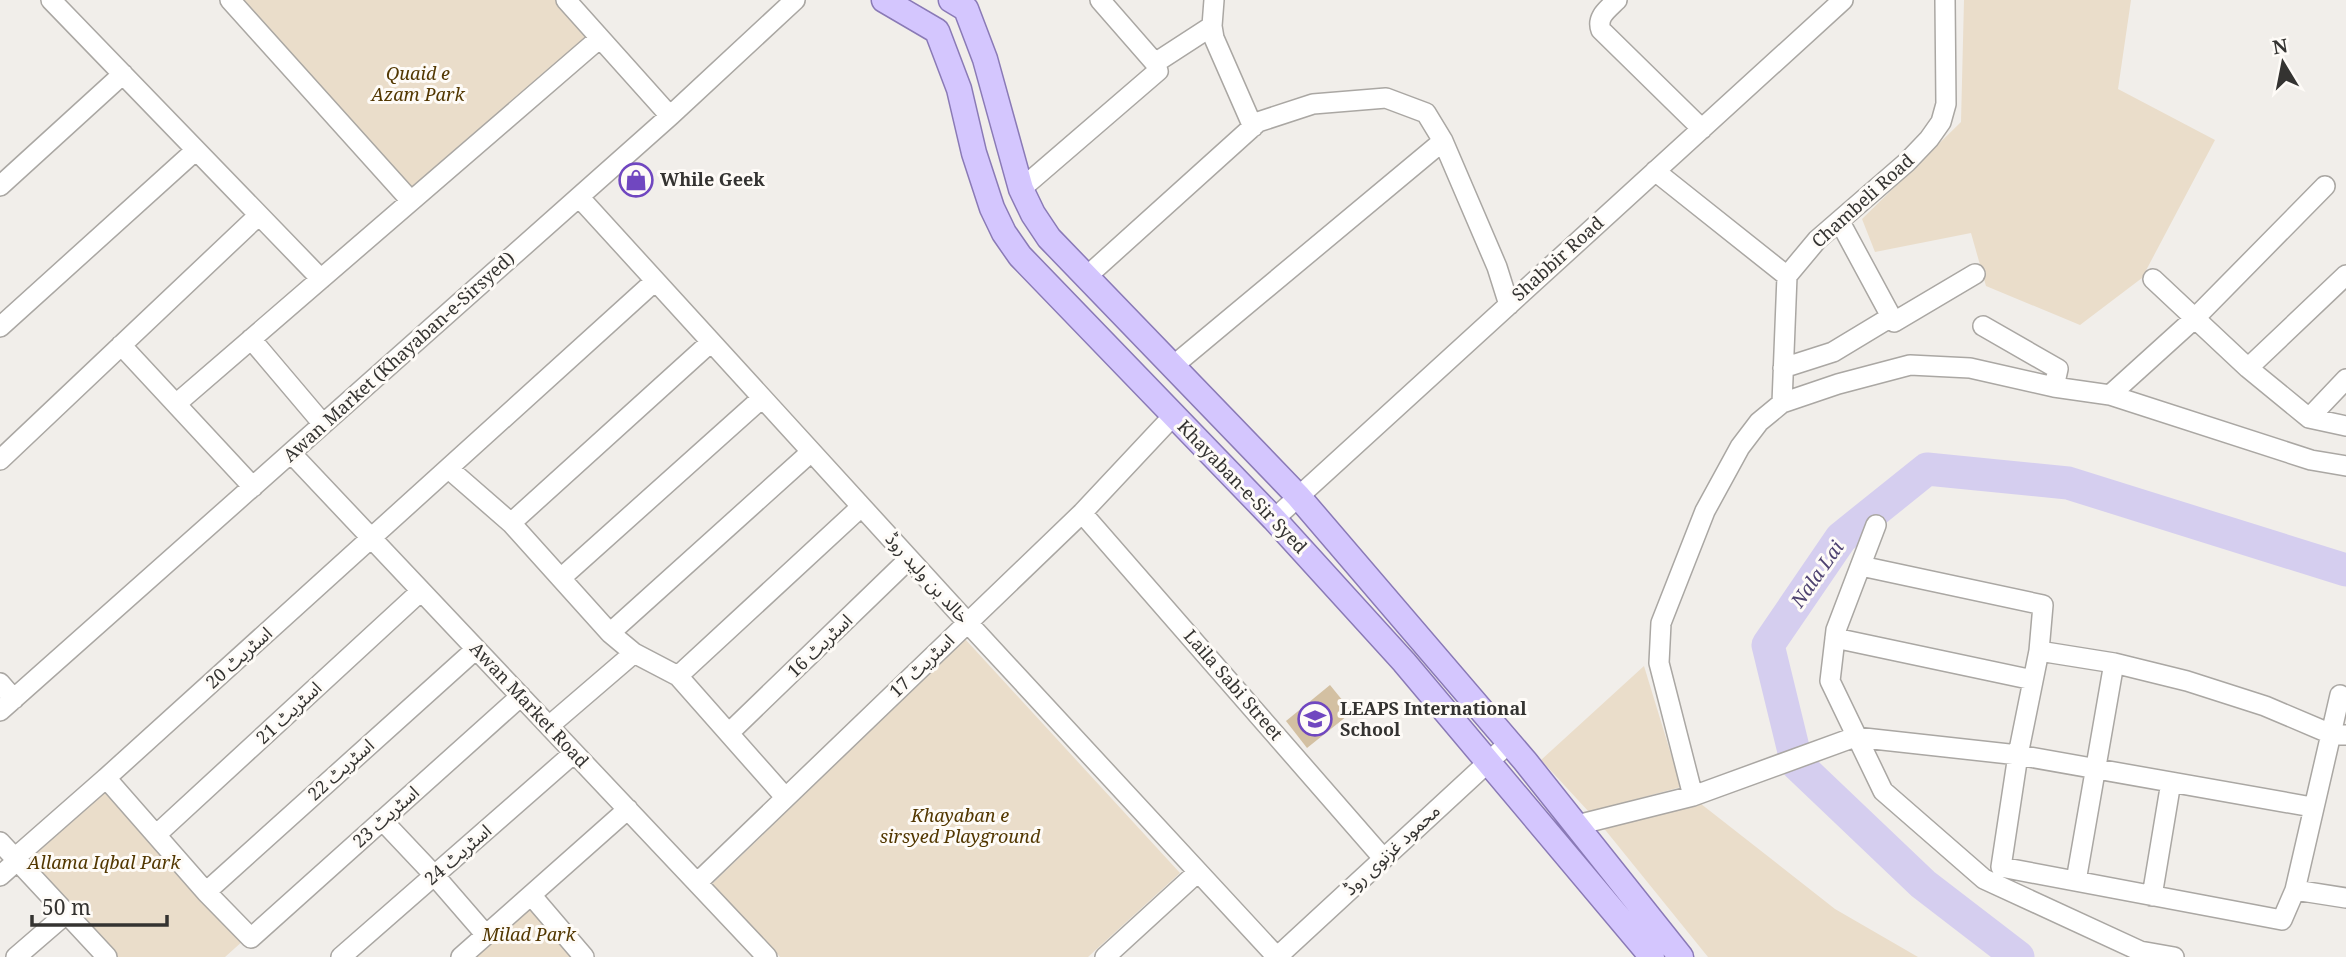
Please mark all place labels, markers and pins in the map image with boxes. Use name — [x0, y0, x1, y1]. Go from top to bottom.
shop icon: While Geek — [617, 161, 655, 199]
place label: While Geek — [660, 167, 765, 191]
place label: LEAPS International School — [1340, 696, 1527, 741]
school or university icon: LEAPS International School — [1296, 700, 1334, 738]

